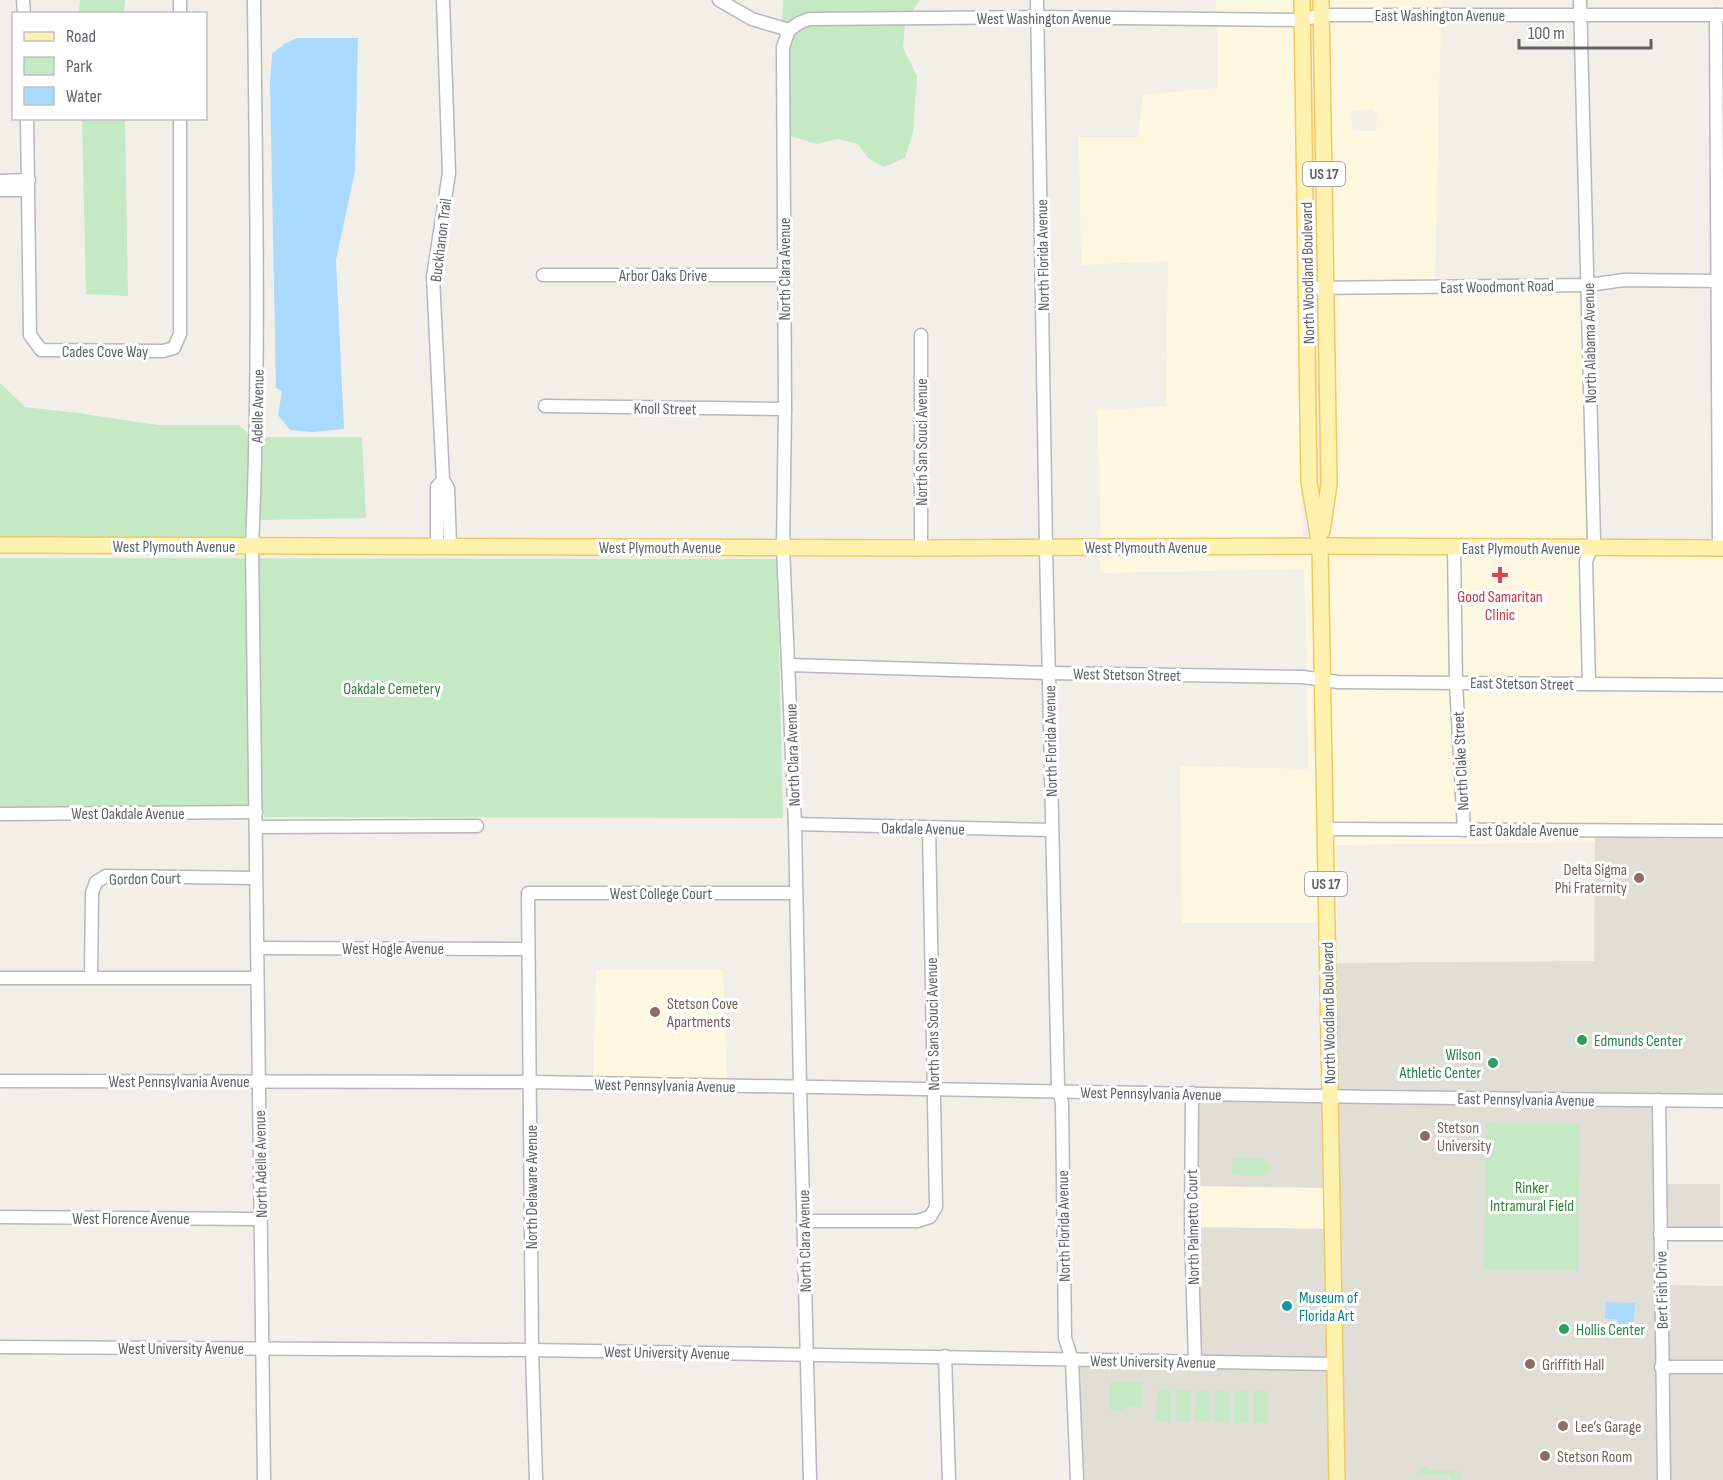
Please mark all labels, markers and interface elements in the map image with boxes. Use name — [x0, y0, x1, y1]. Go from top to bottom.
street label: East Washington Avenue — [1375, 7, 1505, 26]
street label: West Washington Avenue — [977, 10, 1111, 29]
legend — [12, 12, 207, 120]
scale bar — [1519, 12, 1651, 50]
text: 100 m — [1528, 23, 1565, 44]
text: Road — [66, 26, 96, 47]
text: Park — [66, 56, 92, 77]
text: Water — [66, 86, 102, 107]
road number: US 17 — [1303, 162, 1345, 186]
street label: Buckhanon Trail — [427, 197, 456, 283]
street label: North Florida Avenue — [1033, 199, 1054, 311]
street label: North Woodland Boulevard — [1298, 202, 1319, 344]
street label: North Clara Avenue — [776, 218, 795, 320]
street label: Arbor Oaks Drive — [618, 267, 707, 286]
street label: East Woodmont Road — [1440, 277, 1554, 298]
street label: North Alabama Avenue — [1580, 282, 1601, 404]
street label: Cades Cove Way — [62, 343, 148, 362]
street label: Adelle Avenue — [248, 369, 269, 444]
street label: North San Souci Avenue — [913, 378, 932, 506]
street label: Knoll Street — [633, 399, 697, 420]
street label: West Plymouth Avenue — [113, 538, 235, 557]
street label: West Plymouth Avenue — [599, 539, 721, 558]
street label: West Plymouth Avenue — [1085, 539, 1207, 558]
street label: East Plymouth Avenue — [1462, 540, 1580, 559]
marker: Good Samaritan Clinic — [1491, 566, 1509, 584]
place label: Good Samaritan Clinic — [1457, 588, 1543, 625]
street label: West Stetson Street — [1073, 665, 1181, 686]
street label: East Stetson Street — [1470, 674, 1574, 695]
park label: Oakdale Cemetery — [343, 680, 441, 699]
street label: North Florida Avenue — [1041, 685, 1062, 797]
street label: North Clara Avenue — [782, 703, 805, 807]
street label: North Clake Street — [1449, 711, 1474, 811]
street label: West Oakdale Avenue — [71, 805, 185, 824]
street label: Oakdale Avenue — [881, 819, 965, 840]
street label: East Oakdale Avenue — [1469, 822, 1579, 841]
place label: Delta Sigma Phi Fraternity — [1555, 861, 1627, 898]
street label: Gordon Court — [109, 869, 181, 890]
marker: Delta Sigma Phi Fraternity — [1632, 871, 1646, 885]
road number: US 17 — [1305, 872, 1347, 896]
street label: West College Court — [610, 885, 712, 904]
street label: West Hogle Avenue — [342, 940, 444, 959]
street label: North Woodland Boulevard — [1319, 942, 1340, 1084]
street label: North Sans Souci Avenue — [923, 957, 944, 1091]
place label: Stetson Cove Apartments — [666, 995, 738, 1032]
marker: Stetson Cove Apartments — [648, 1005, 662, 1019]
place label: Edmunds Center — [1594, 1032, 1683, 1051]
marker: Edmunds Center — [1575, 1033, 1589, 1047]
place label: Wilson Athletic Center — [1398, 1046, 1481, 1083]
marker: Wilson Athletic Center — [1486, 1056, 1500, 1070]
street label: West Pennsylvania Avenue — [108, 1073, 250, 1092]
street label: West Pennsylvania Avenue — [594, 1076, 736, 1097]
street label: West Pennsylvania Avenue — [1080, 1084, 1222, 1105]
street label: East Pennsylvania Avenue — [1457, 1090, 1595, 1111]
street label: North Adelle Avenue — [251, 1110, 272, 1218]
place label: Stetson University — [1437, 1119, 1491, 1156]
street label: North Delaware Avenue — [523, 1125, 542, 1249]
marker: Stetson University — [1418, 1129, 1432, 1143]
street label: North Palmetto Court — [1183, 1169, 1204, 1285]
street label: North Florida Avenue — [1054, 1170, 1075, 1282]
park label: Rinker Intramural Field — [1490, 1179, 1574, 1216]
street label: North Clara Avenue — [795, 1189, 816, 1293]
street label: West Florence Avenue — [72, 1210, 190, 1229]
street label: Bert Fish Drive — [1652, 1251, 1673, 1329]
place label: Museum of Florida Art — [1299, 1289, 1358, 1326]
marker: Museum of Florida Art — [1280, 1299, 1294, 1313]
place label: Hollis Center — [1576, 1321, 1646, 1340]
marker: Hollis Center — [1557, 1322, 1571, 1336]
street label: West University Avenue — [118, 1340, 244, 1359]
street label: West University Avenue — [604, 1343, 730, 1364]
street label: West University Avenue — [1090, 1352, 1216, 1373]
place label: Griffith Hall — [1542, 1356, 1604, 1375]
marker: Griffith Hall — [1523, 1357, 1537, 1371]
place label: Lee’s Garage — [1575, 1418, 1641, 1437]
marker: Lee’s Garage — [1556, 1419, 1570, 1433]
place label: Stetson Room — [1557, 1448, 1632, 1467]
marker: Stetson Room — [1538, 1449, 1552, 1463]

